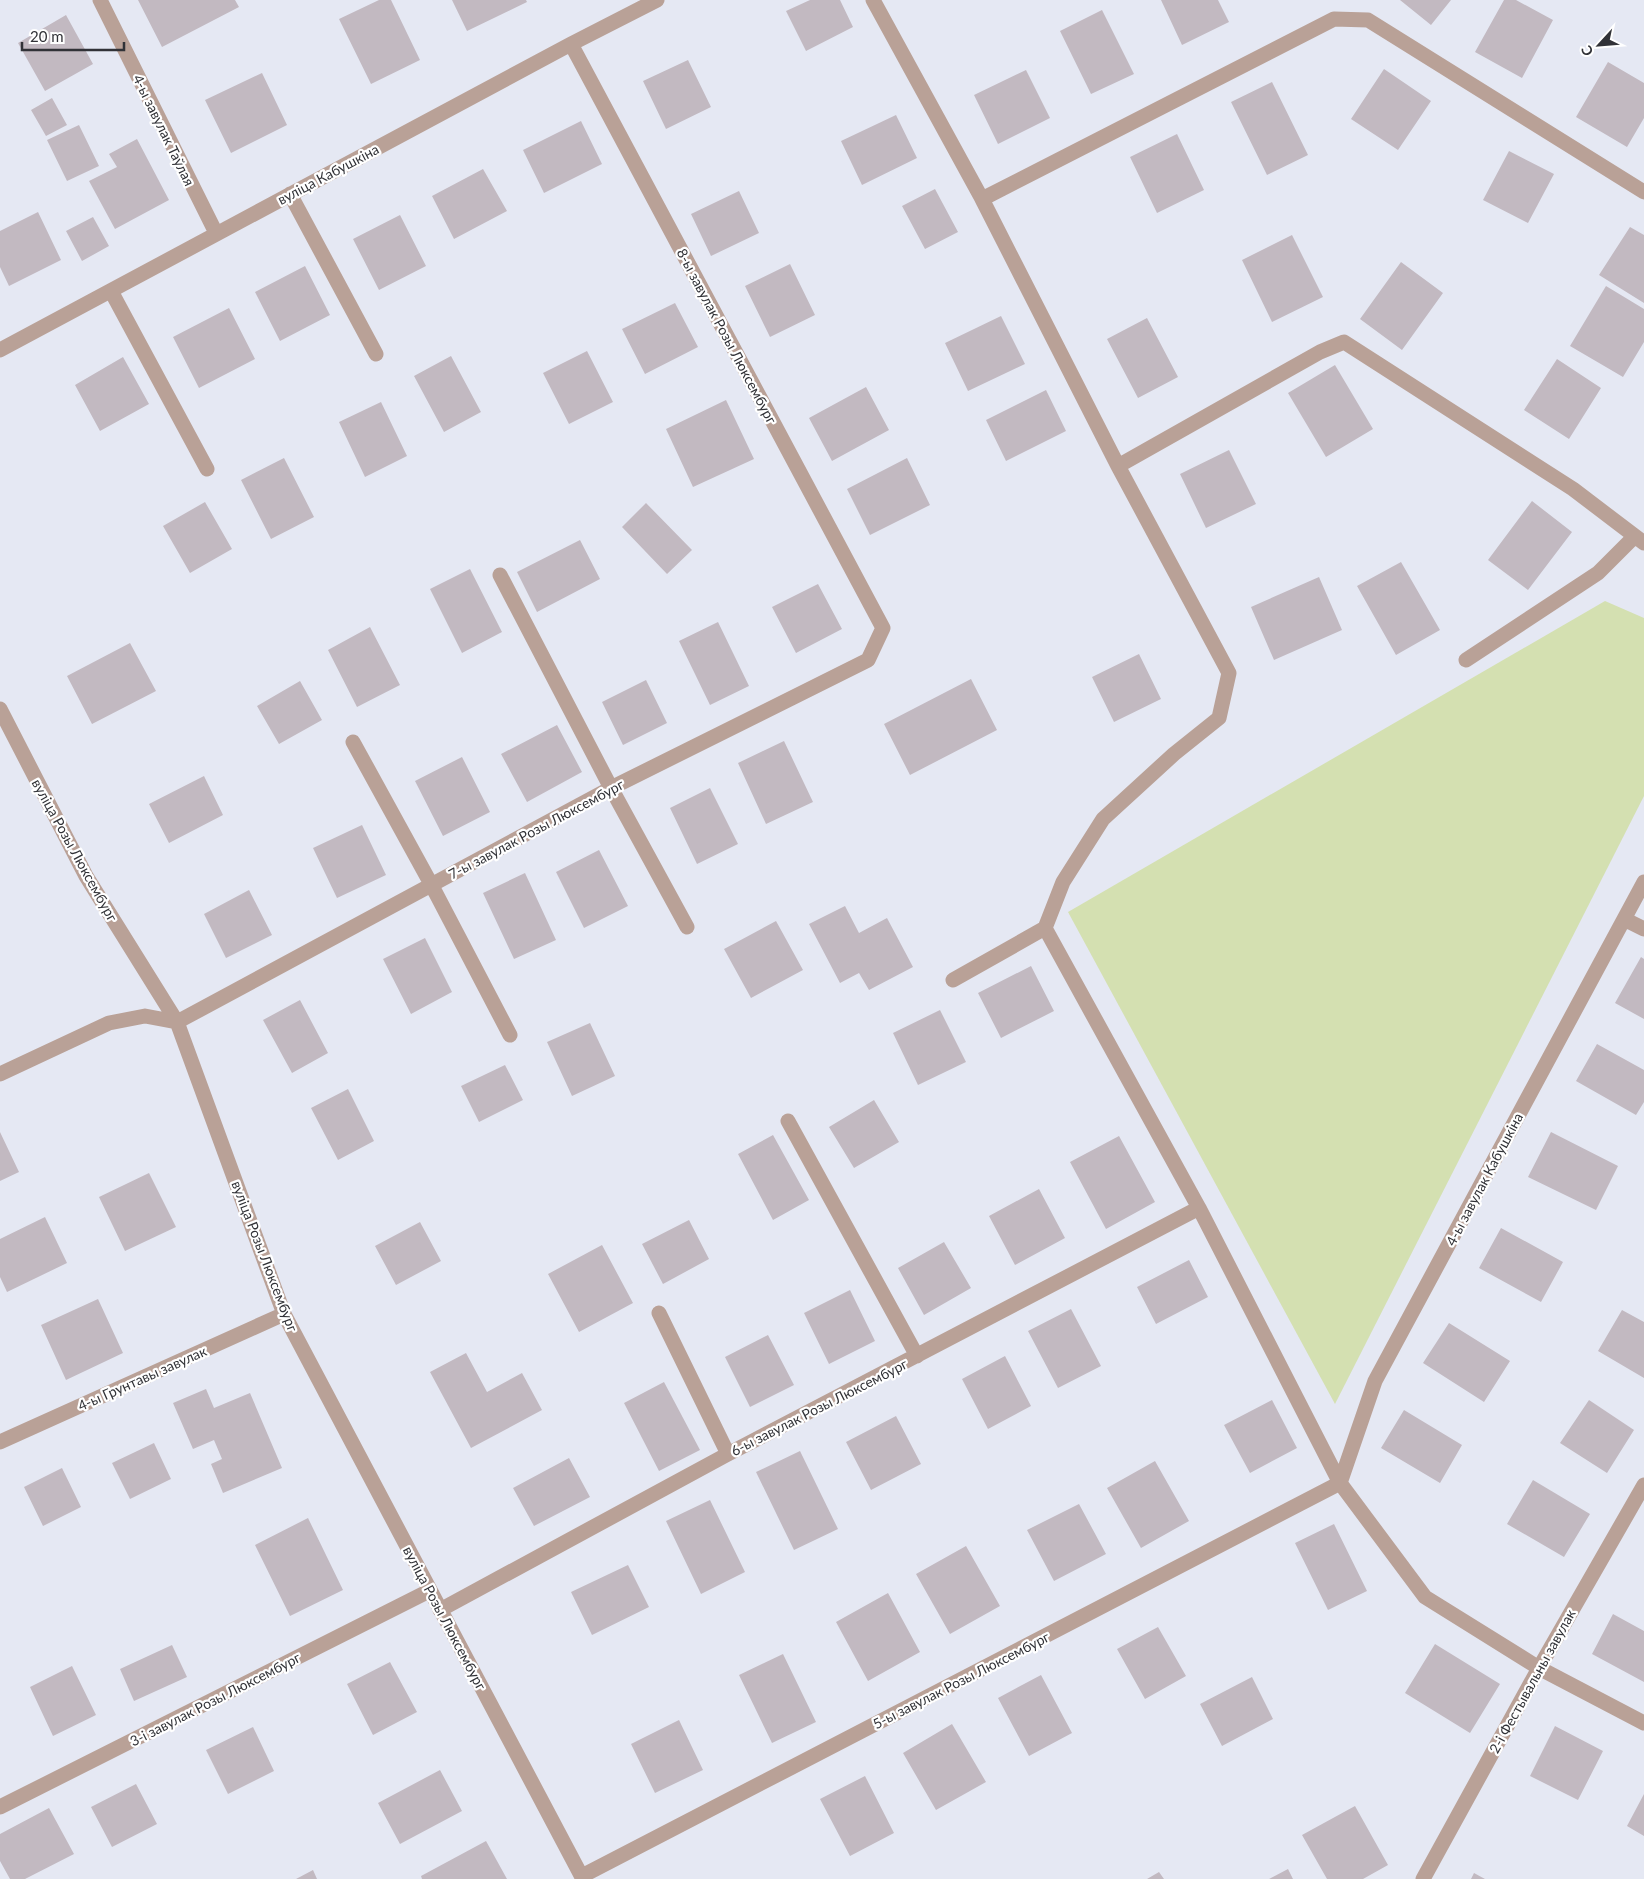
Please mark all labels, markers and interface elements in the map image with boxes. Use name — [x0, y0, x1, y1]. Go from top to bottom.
scale bar — [22, 20, 125, 52]
north arrow — [1574, 20, 1624, 70]
text: 20 m — [30, 27, 64, 45]
text: С — [1577, 42, 1597, 59]
street label: 4-ы завулак Таўлая — [130, 72, 198, 188]
street label: вуліца Кабушкіна — [274, 140, 382, 208]
street label: 8-ы завулак Розы Люксембург — [674, 246, 781, 427]
street label: 7-ы завулак Розы Люксембург — [446, 775, 627, 882]
street label: вуліца Розы Люксембург — [29, 776, 121, 924]
street label: 4-ы завулак Кабушкіна — [1442, 1110, 1526, 1248]
street label: вуліца Розы Люксембург — [228, 1178, 302, 1334]
street label: 4-ы Грунтавы завулак — [75, 1342, 210, 1414]
street label: 6-ы завулак Розы Люксембург — [728, 1355, 910, 1459]
street label: вуліца Розы Люксембург — [400, 1543, 490, 1693]
street label: 2-і Фестывальны завулак — [1485, 1605, 1579, 1756]
street label: 5-ы завулак Розы Люксембург — [870, 1628, 1052, 1732]
street label: 3-і завулак Розы Люксембург — [127, 1648, 303, 1750]

